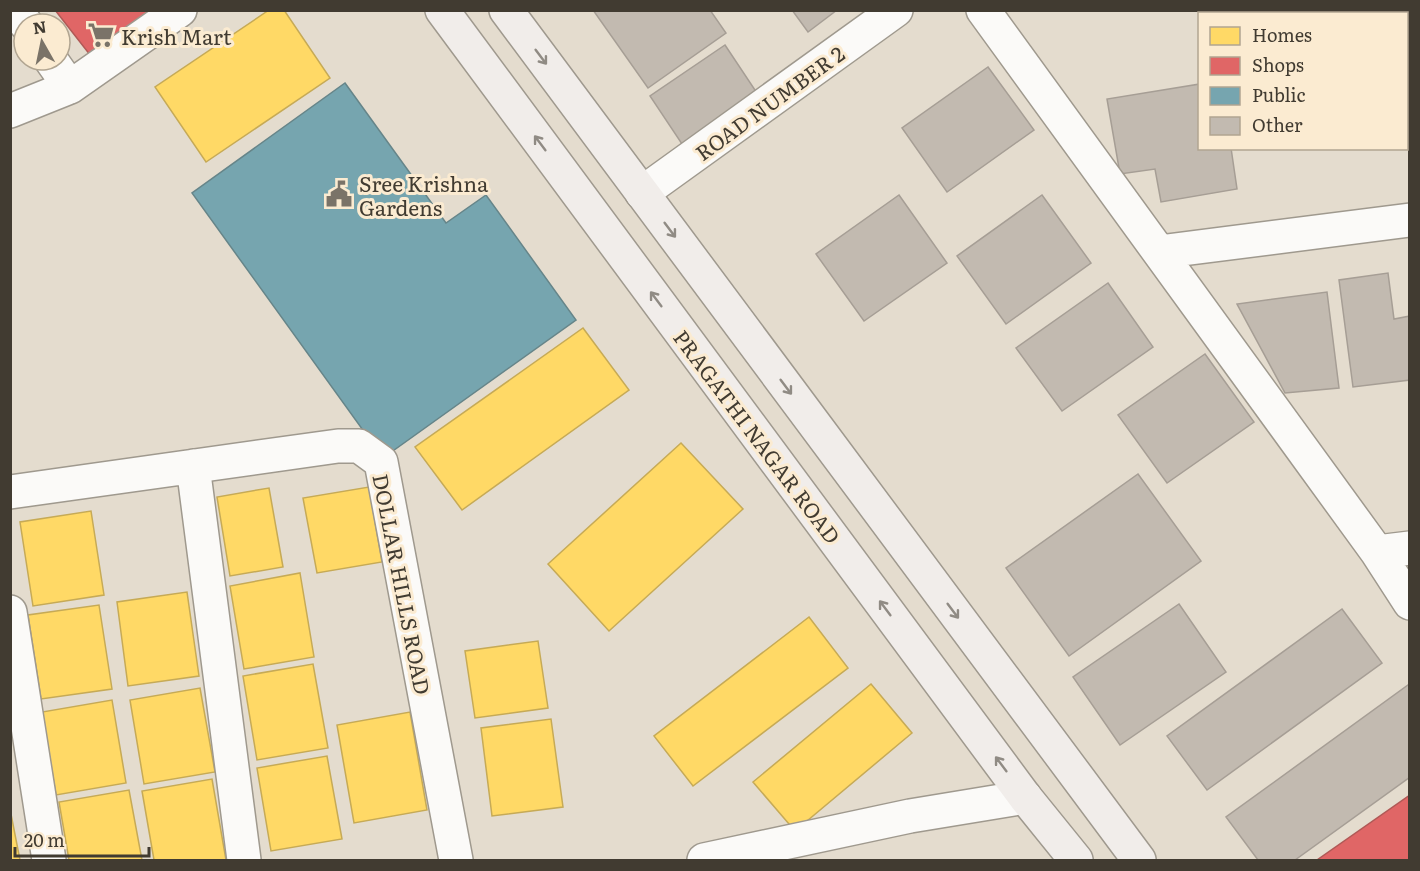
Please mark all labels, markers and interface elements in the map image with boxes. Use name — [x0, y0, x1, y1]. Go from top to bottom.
north arrow — [12, 12, 72, 72]
legend — [1198, 12, 1408, 150]
text: N — [31, 13, 48, 39]
supermarket icon: Krish Mart — [86, 20, 116, 50]
place label: Krish Mart — [121, 20, 232, 51]
text: Homes — [1252, 21, 1312, 48]
street label: ROAD NUMBER 2 — [688, 37, 850, 167]
one-way arrow — [534, 49, 547, 65]
text: Shops — [1252, 51, 1304, 78]
text: Public — [1252, 81, 1306, 108]
text: Other — [1252, 111, 1303, 138]
one-way arrow — [534, 135, 546, 151]
place label: Sree Krishna Gardens — [359, 167, 489, 222]
public building icon: Sree Krishna Gardens — [324, 179, 354, 209]
one-way arrow — [664, 222, 676, 238]
one-way arrow — [650, 292, 663, 308]
street label: PRAGATHI NAGAR ROAD — [667, 322, 849, 550]
one-way arrow — [780, 378, 793, 394]
street label: DOLLAR HILLS ROAD — [366, 471, 440, 697]
one-way arrow — [879, 600, 891, 616]
one-way arrow — [947, 602, 959, 618]
one-way arrow — [995, 757, 1008, 773]
scale bar — [15, 820, 148, 858]
text: 20 m — [24, 826, 65, 853]

